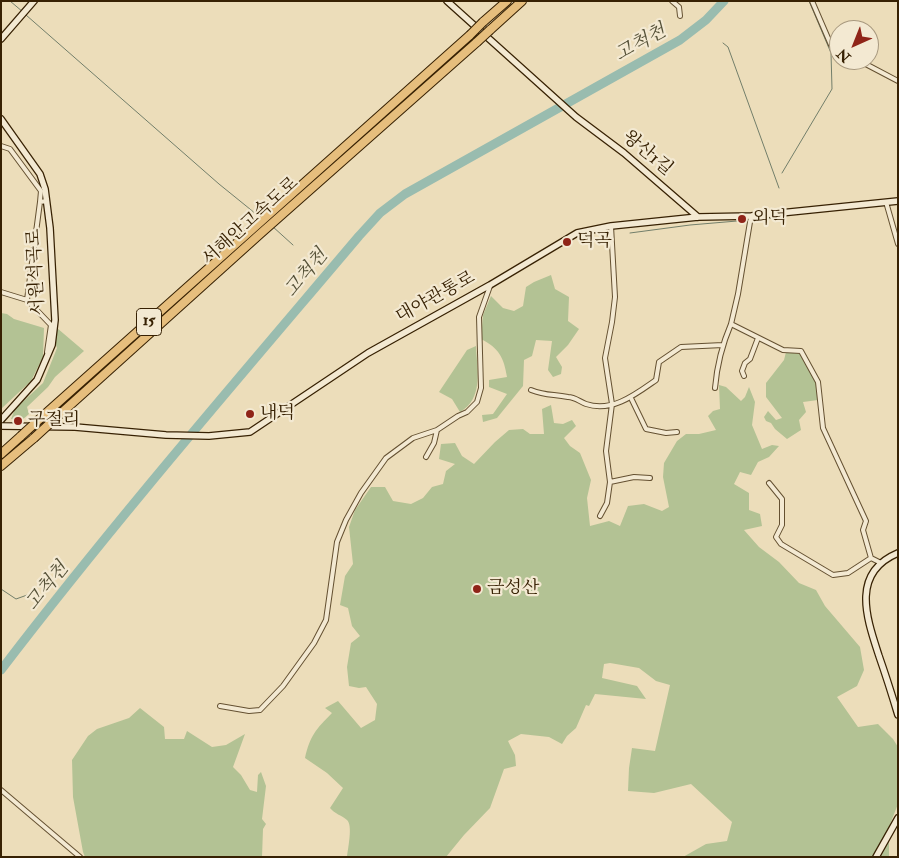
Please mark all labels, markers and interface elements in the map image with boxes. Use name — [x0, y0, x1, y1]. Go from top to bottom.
north arrow — [829, 20, 879, 70]
water label: 고척천 — [611, 21, 671, 67]
text: N — [834, 45, 854, 66]
street label: 왕산1길 — [618, 127, 676, 181]
street label: 서해안고속도로 — [199, 173, 303, 271]
place label: 외덕 — [752, 208, 787, 230]
marker: 외덕 — [736, 213, 748, 225]
street label: 서원석곡로 — [24, 228, 50, 316]
place label: 덕곡 — [577, 231, 612, 253]
marker: 덕곡 — [561, 236, 573, 248]
water label: 고척천 — [281, 246, 333, 302]
street label: 대야관통로 — [393, 267, 479, 329]
road number: 15 — [136, 308, 162, 336]
place label: 내덕 — [260, 403, 295, 425]
marker: 내덕 — [244, 408, 256, 420]
place label: 구절리 — [28, 410, 80, 432]
marker: 구절리 — [12, 415, 24, 427]
water label: 고척천 — [22, 558, 74, 616]
place label: 금성산 — [487, 578, 539, 600]
marker: 금성산 — [471, 583, 483, 595]

